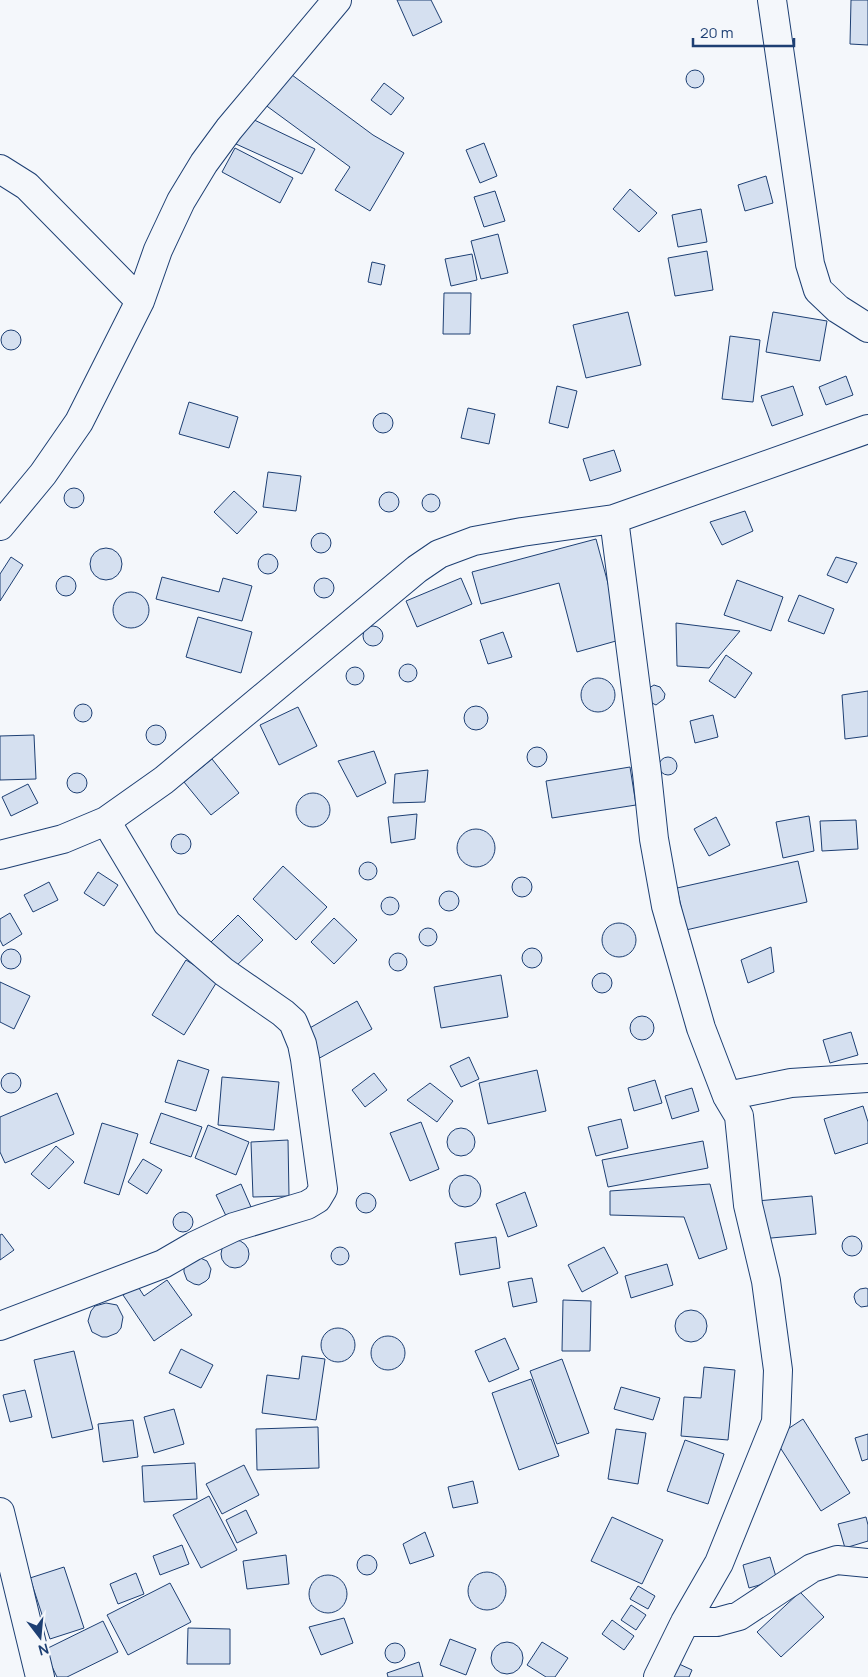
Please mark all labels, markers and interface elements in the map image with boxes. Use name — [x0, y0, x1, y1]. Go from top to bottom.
scale bar — [693, 15, 794, 47]
text: 20 m — [700, 22, 733, 43]
north arrow — [15, 1612, 65, 1662]
text: N — [36, 1639, 51, 1660]

